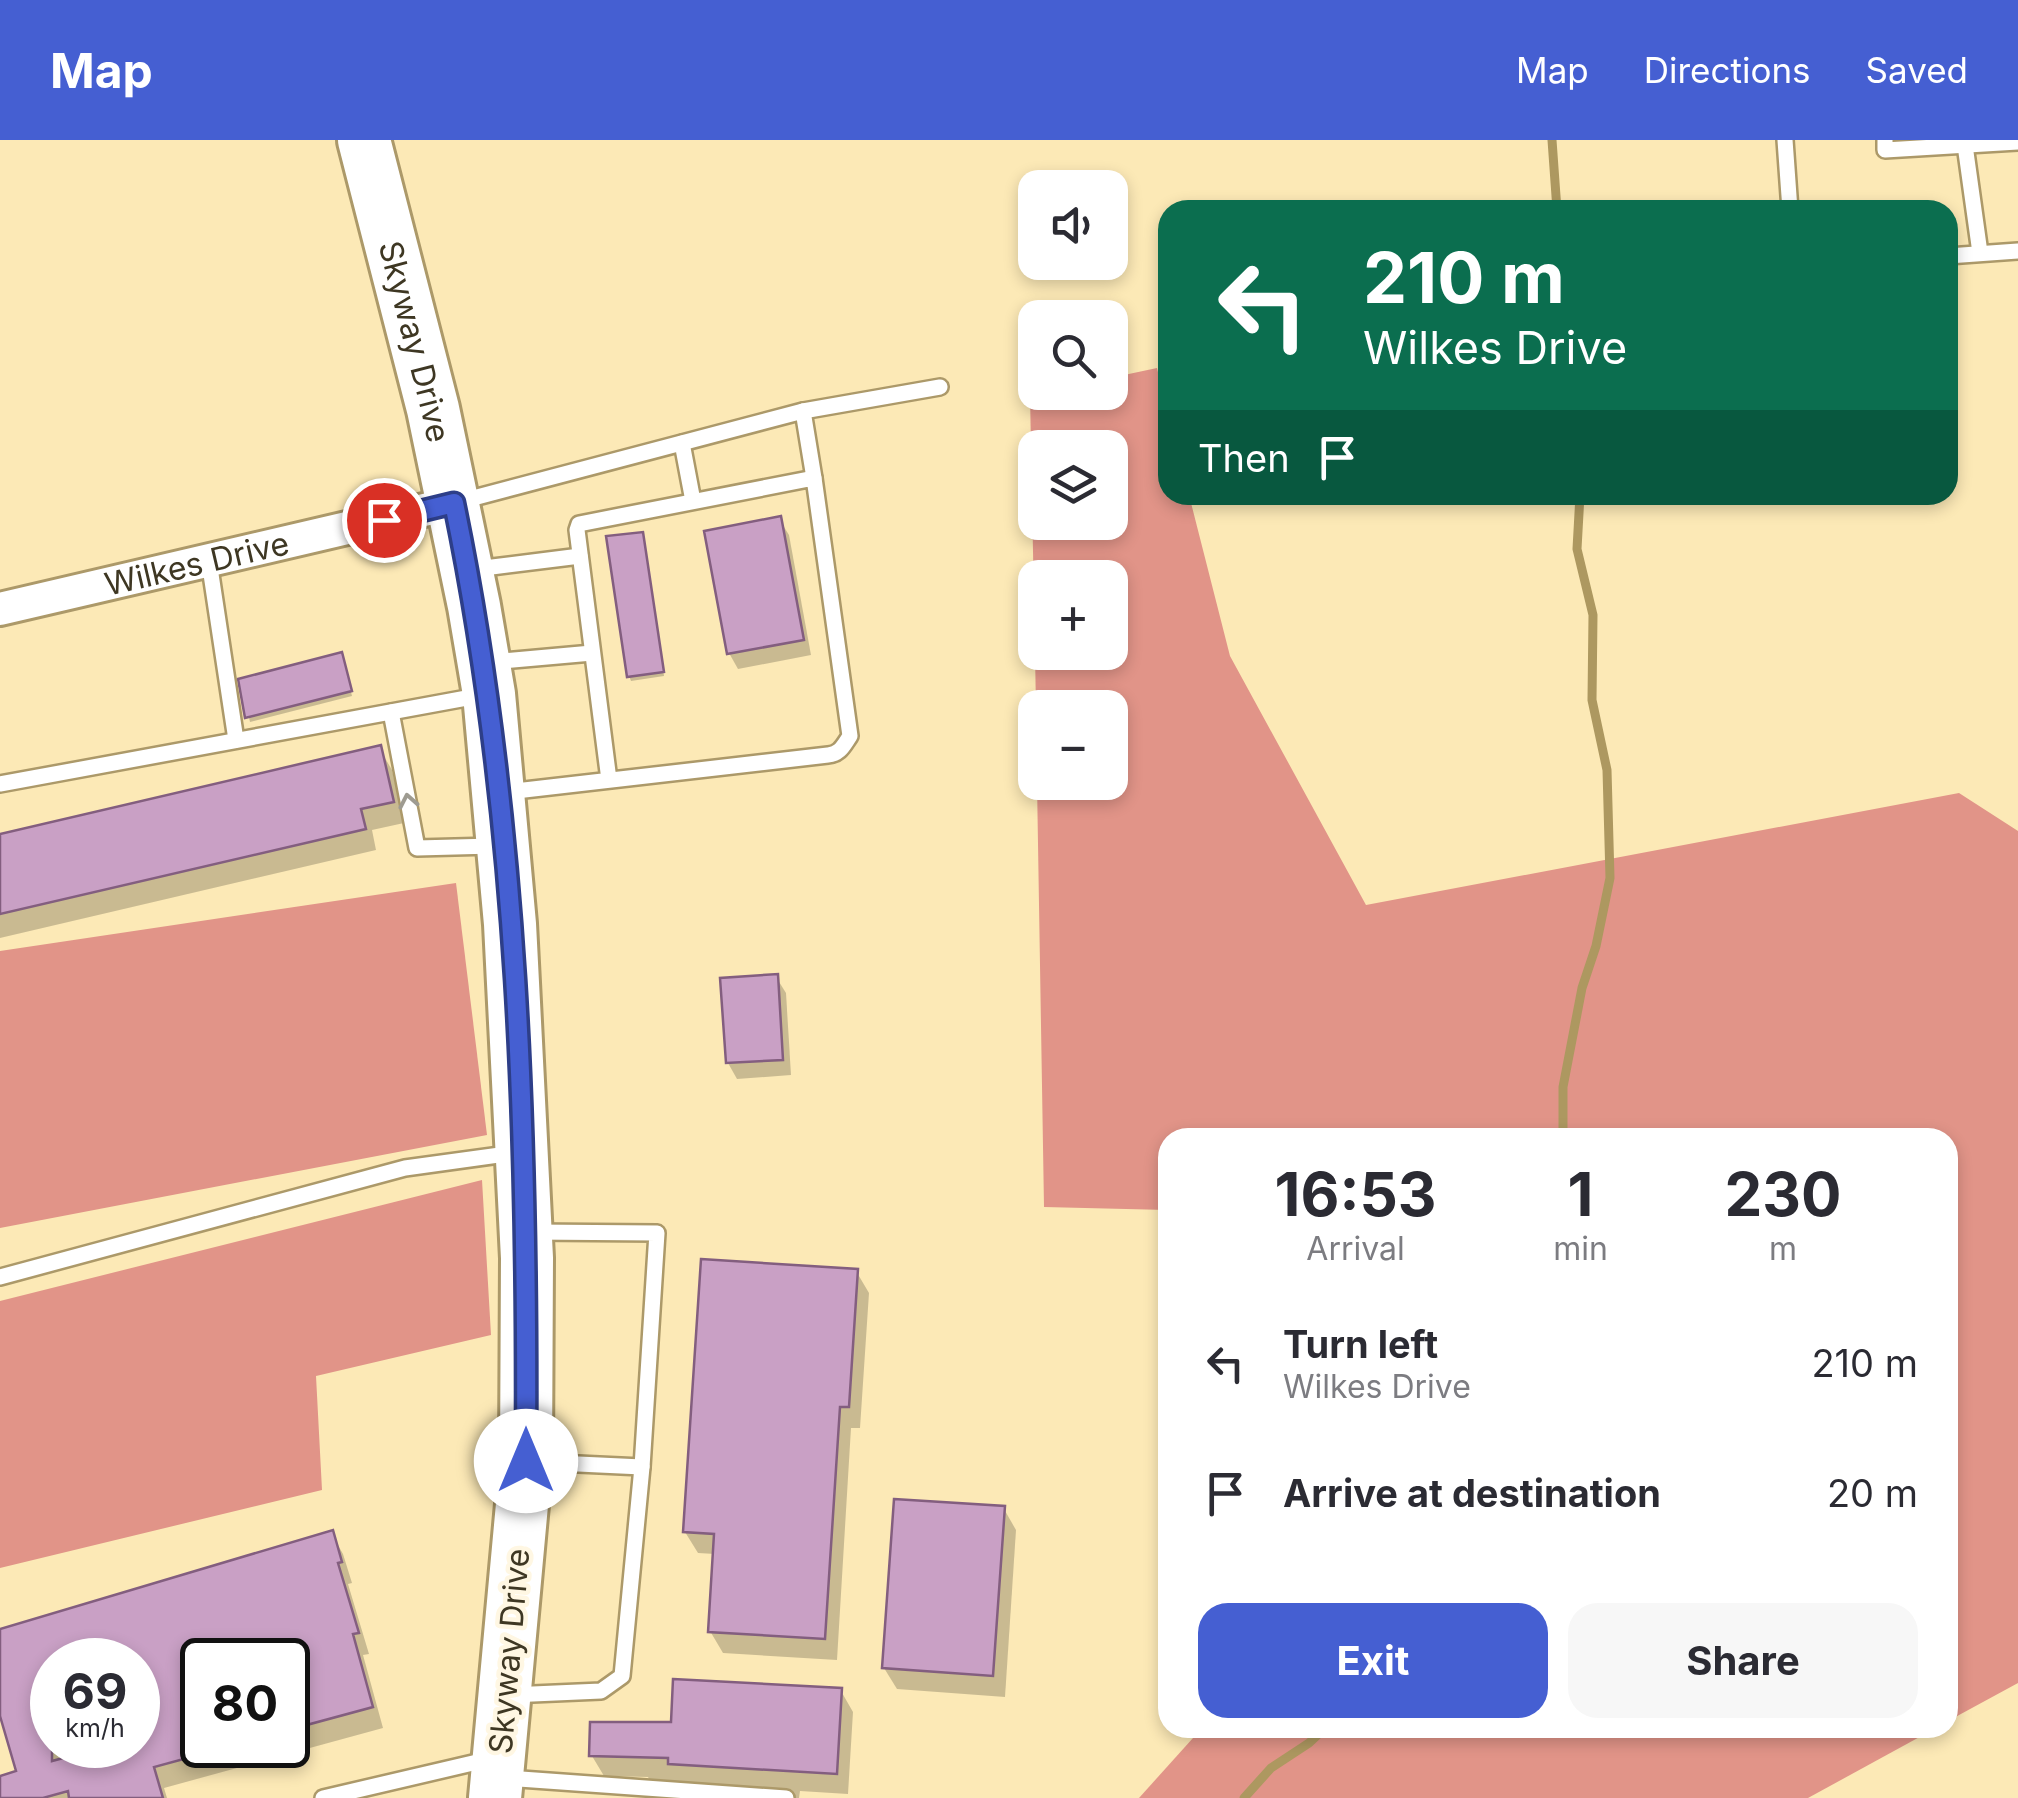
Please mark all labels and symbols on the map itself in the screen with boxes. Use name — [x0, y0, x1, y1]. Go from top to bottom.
street label: Skyway Drive — [371, 237, 459, 446]
pin — [342, 478, 427, 563]
street label: Wilkes Drive — [101, 523, 293, 603]
one-way arrow — [399, 793, 420, 810]
position arrow — [474, 1409, 578, 1513]
street label: Skyway Drive — [481, 1547, 537, 1755]
speed limit sign: 80 — [180, 1638, 310, 1768]

